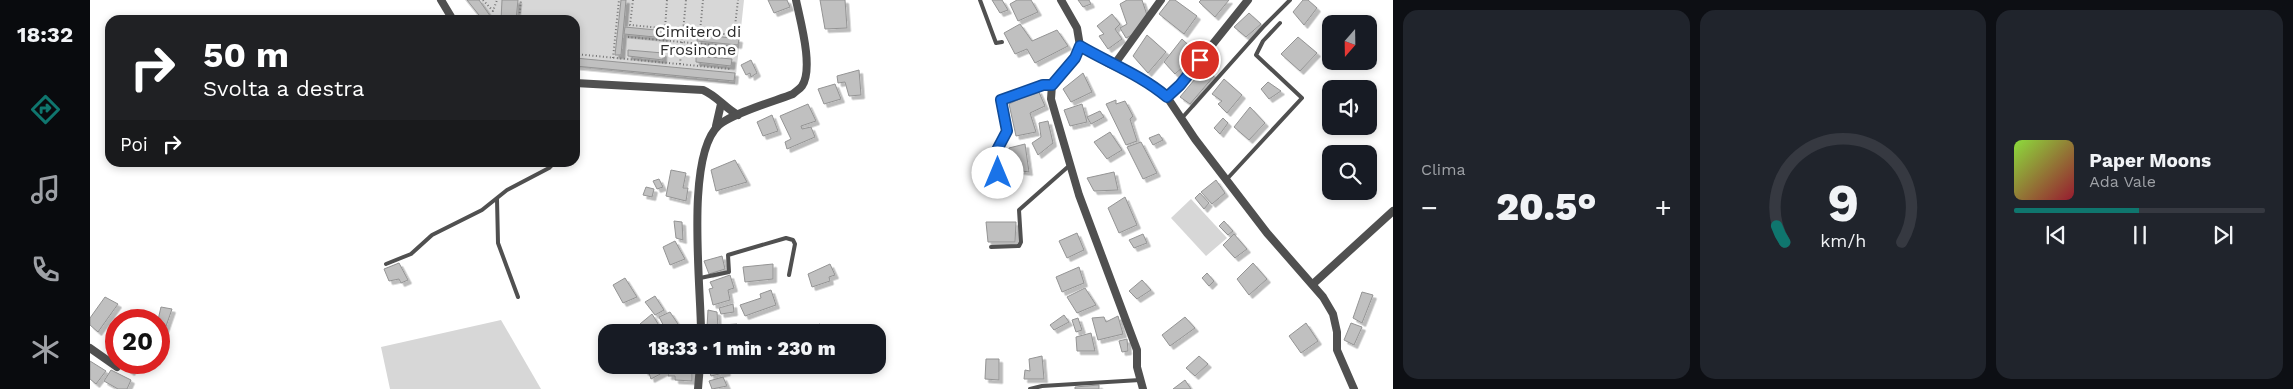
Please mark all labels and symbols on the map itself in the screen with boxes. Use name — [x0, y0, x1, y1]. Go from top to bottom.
north arrow — [1322, 15, 1378, 70]
park label: Cimitero di Frosinone — [655, 22, 741, 59]
pin — [1179, 39, 1221, 81]
position arrow — [971, 146, 1023, 198]
speed limit sign: 20 — [105, 309, 170, 374]

